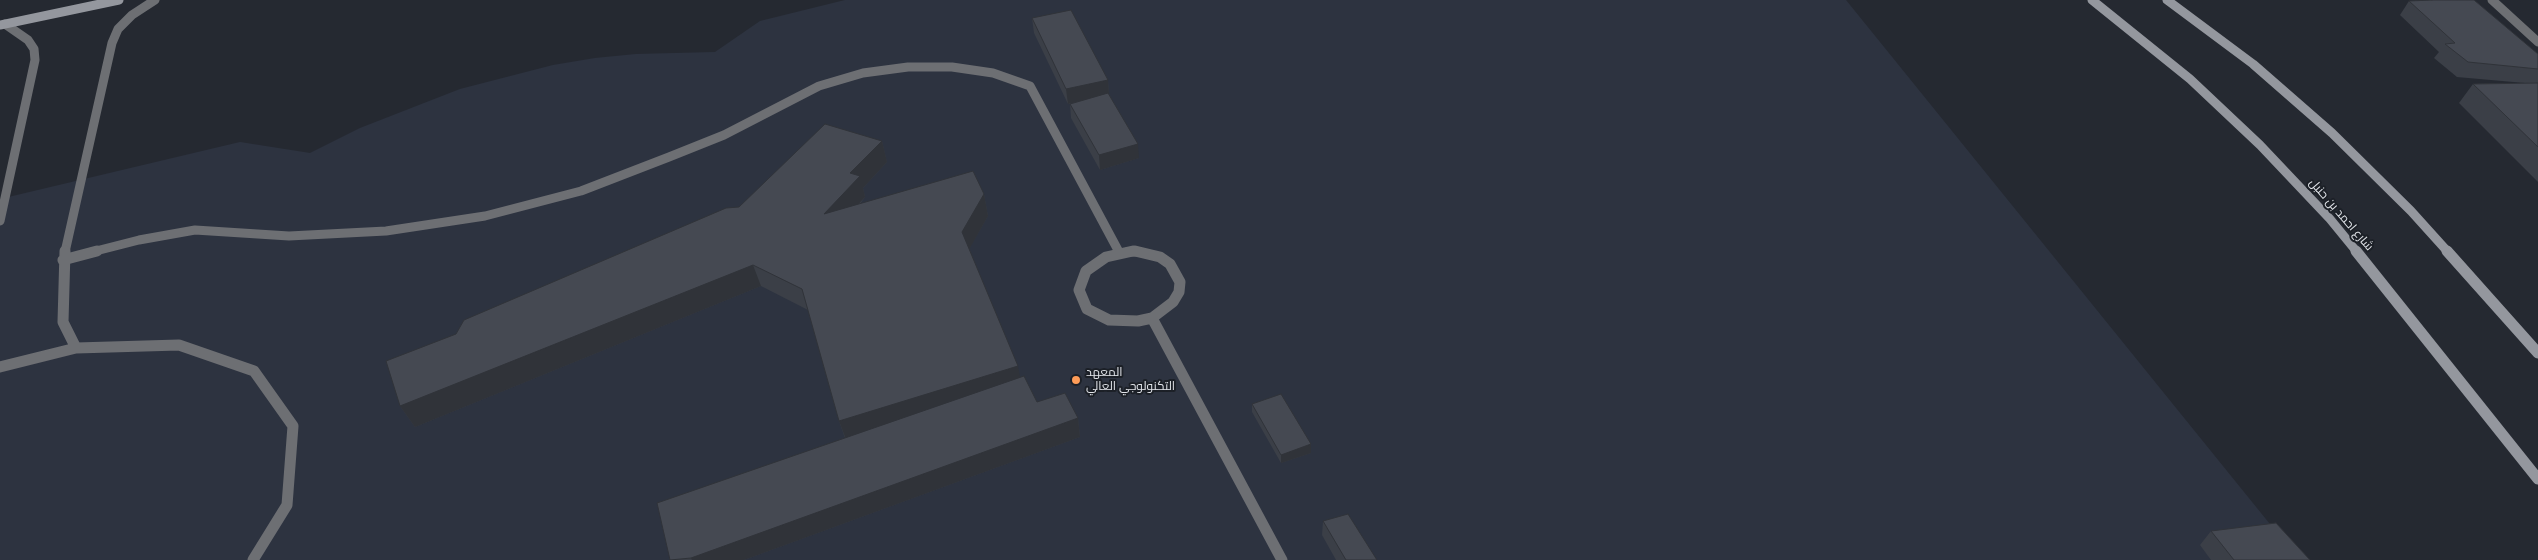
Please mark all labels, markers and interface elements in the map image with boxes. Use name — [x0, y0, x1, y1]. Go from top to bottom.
street label: شارع احمد بن حنبل — [2306, 176, 2376, 254]
place label: المعهد التكنولوجي العالي — [1086, 366, 1175, 394]
marker: المعهد التكنولوجي العالي — [1070, 374, 1082, 386]

